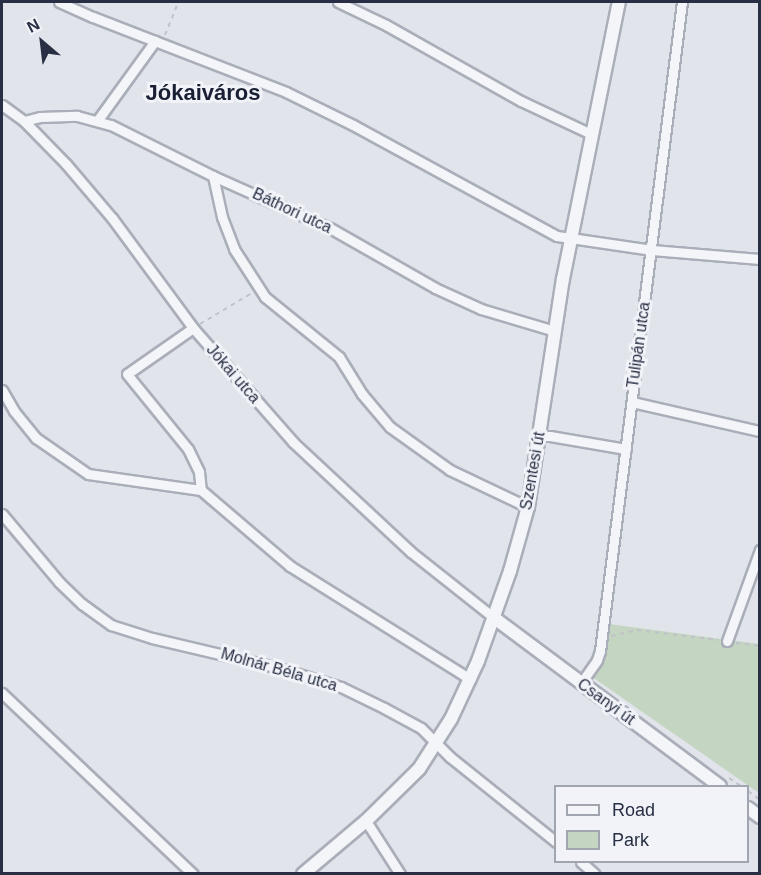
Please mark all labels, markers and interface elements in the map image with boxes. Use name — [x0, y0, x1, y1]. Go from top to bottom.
north arrow — [12, 12, 72, 72]
text: N — [24, 15, 42, 36]
district label: Jókaiváros — [146, 80, 260, 106]
street label: Báthori utca — [249, 184, 335, 238]
street label: Tulipán utca — [623, 301, 655, 389]
street label: Jókai utca — [202, 341, 264, 407]
street label: Szentesi út — [517, 430, 549, 512]
street label: Molnár Béla utca — [219, 644, 339, 696]
street label: Csanyi út — [573, 675, 639, 729]
legend — [554, 785, 749, 863]
text: Road — [612, 800, 655, 820]
text: Park — [612, 830, 649, 850]

